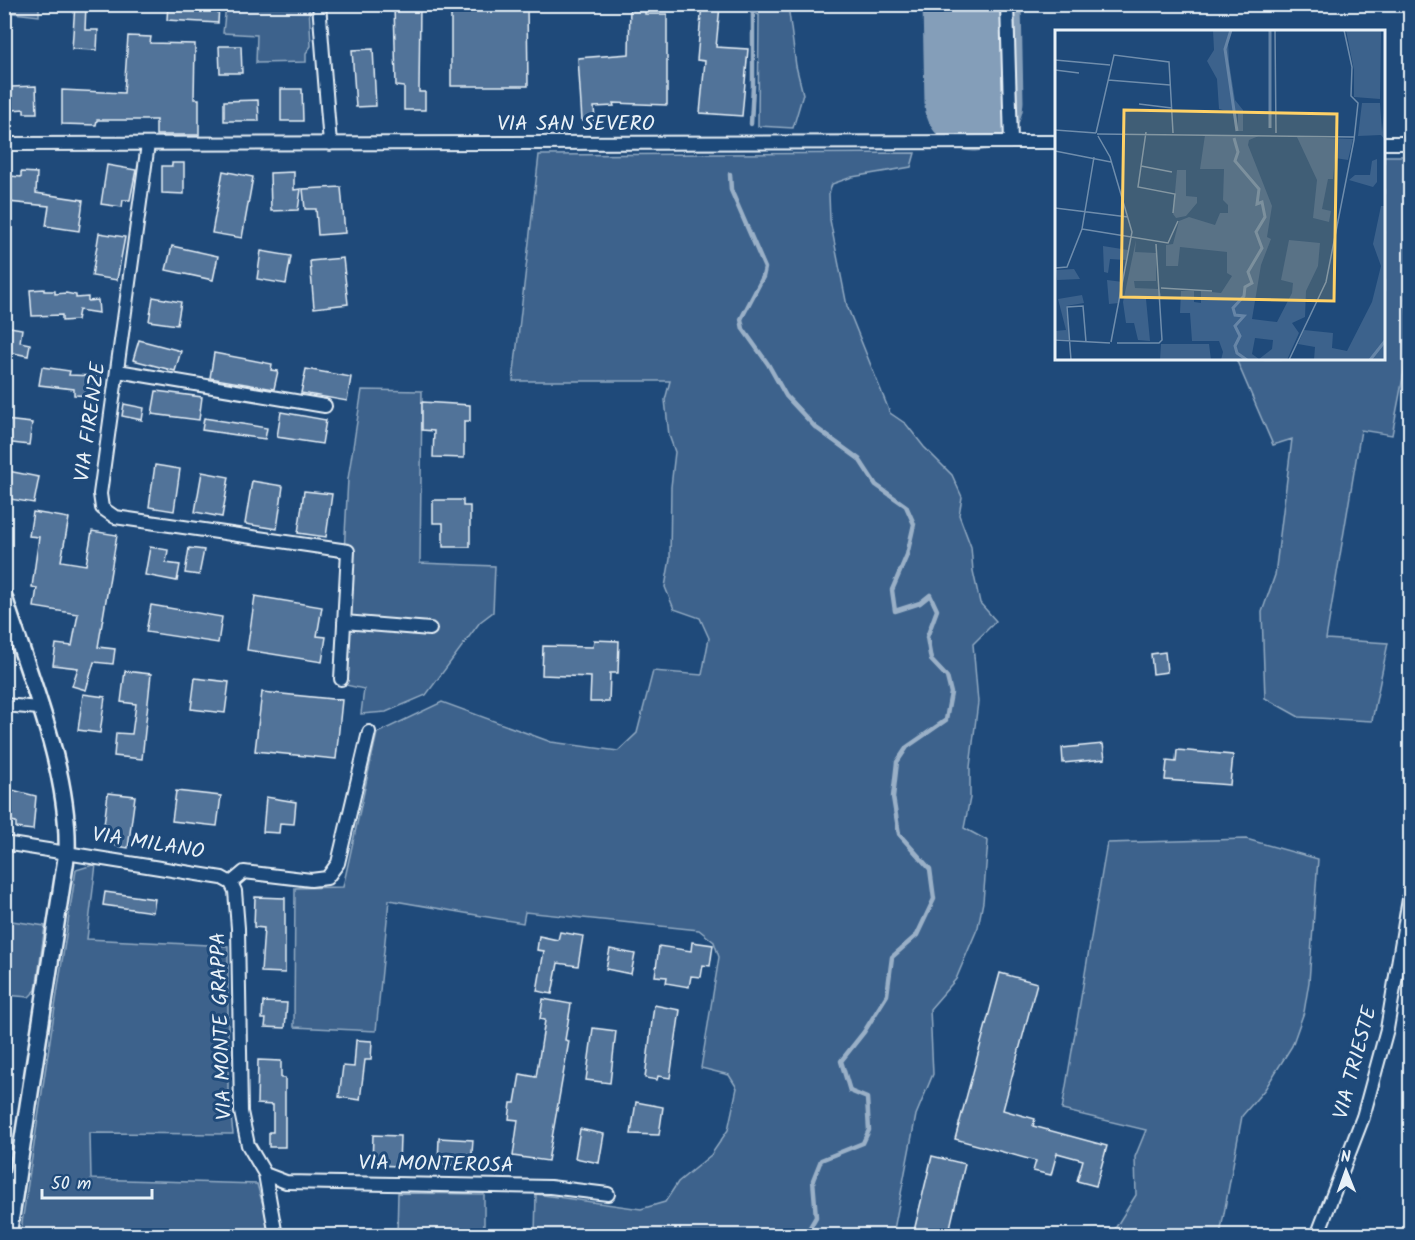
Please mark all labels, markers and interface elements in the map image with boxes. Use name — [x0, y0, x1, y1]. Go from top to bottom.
inset map — [1055, 30, 1385, 360]
street label: VIA SAN SEVERO — [497, 108, 655, 141]
street label: VIA FIRENZE — [66, 359, 116, 484]
street label: VIA MILANO — [89, 819, 207, 869]
street label: VIA MONTE GRAPPA — [202, 932, 242, 1120]
street label: VIA TRIESTE — [1325, 1002, 1387, 1123]
north arrow — [1316, 1141, 1376, 1201]
text: N — [1340, 1145, 1351, 1170]
street label: VIA MONTEROSA — [358, 1147, 514, 1183]
scale bar — [42, 1162, 152, 1200]
text: 50 m — [51, 1170, 91, 1199]

